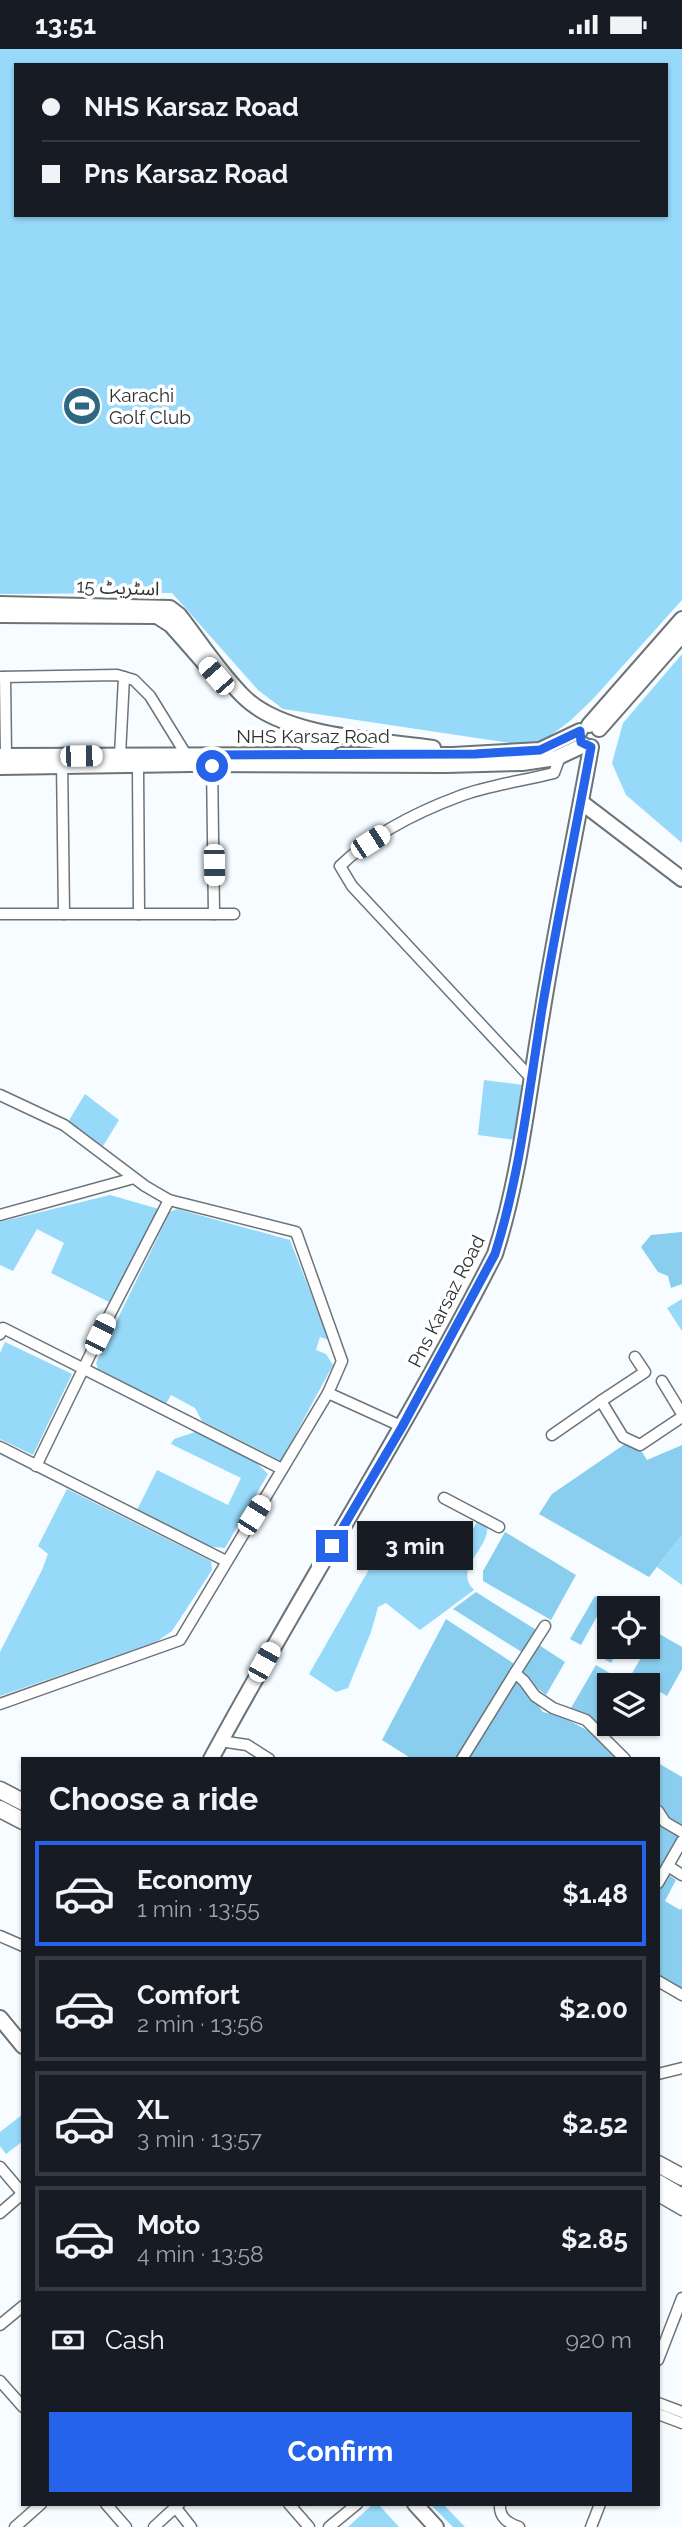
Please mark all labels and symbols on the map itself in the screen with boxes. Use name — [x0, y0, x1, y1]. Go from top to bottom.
place label: Karachi Golf Club — [109, 384, 191, 428]
sports icon: Karachi Golf Club — [61, 385, 103, 427]
street label: اسٹریٹ 15 — [76, 575, 160, 600]
car — [195, 653, 238, 699]
street label: NHS Karsaz Road — [236, 725, 390, 747]
car — [60, 745, 103, 767]
route start — [196, 750, 228, 782]
car — [347, 822, 394, 862]
car — [204, 844, 225, 886]
street label: Pns Karsaz Road — [403, 1231, 489, 1371]
car — [82, 1311, 119, 1357]
car — [234, 1492, 275, 1538]
callout: 3 min — [356, 1521, 472, 1571]
route end — [316, 1530, 348, 1562]
car — [245, 1639, 284, 1685]

